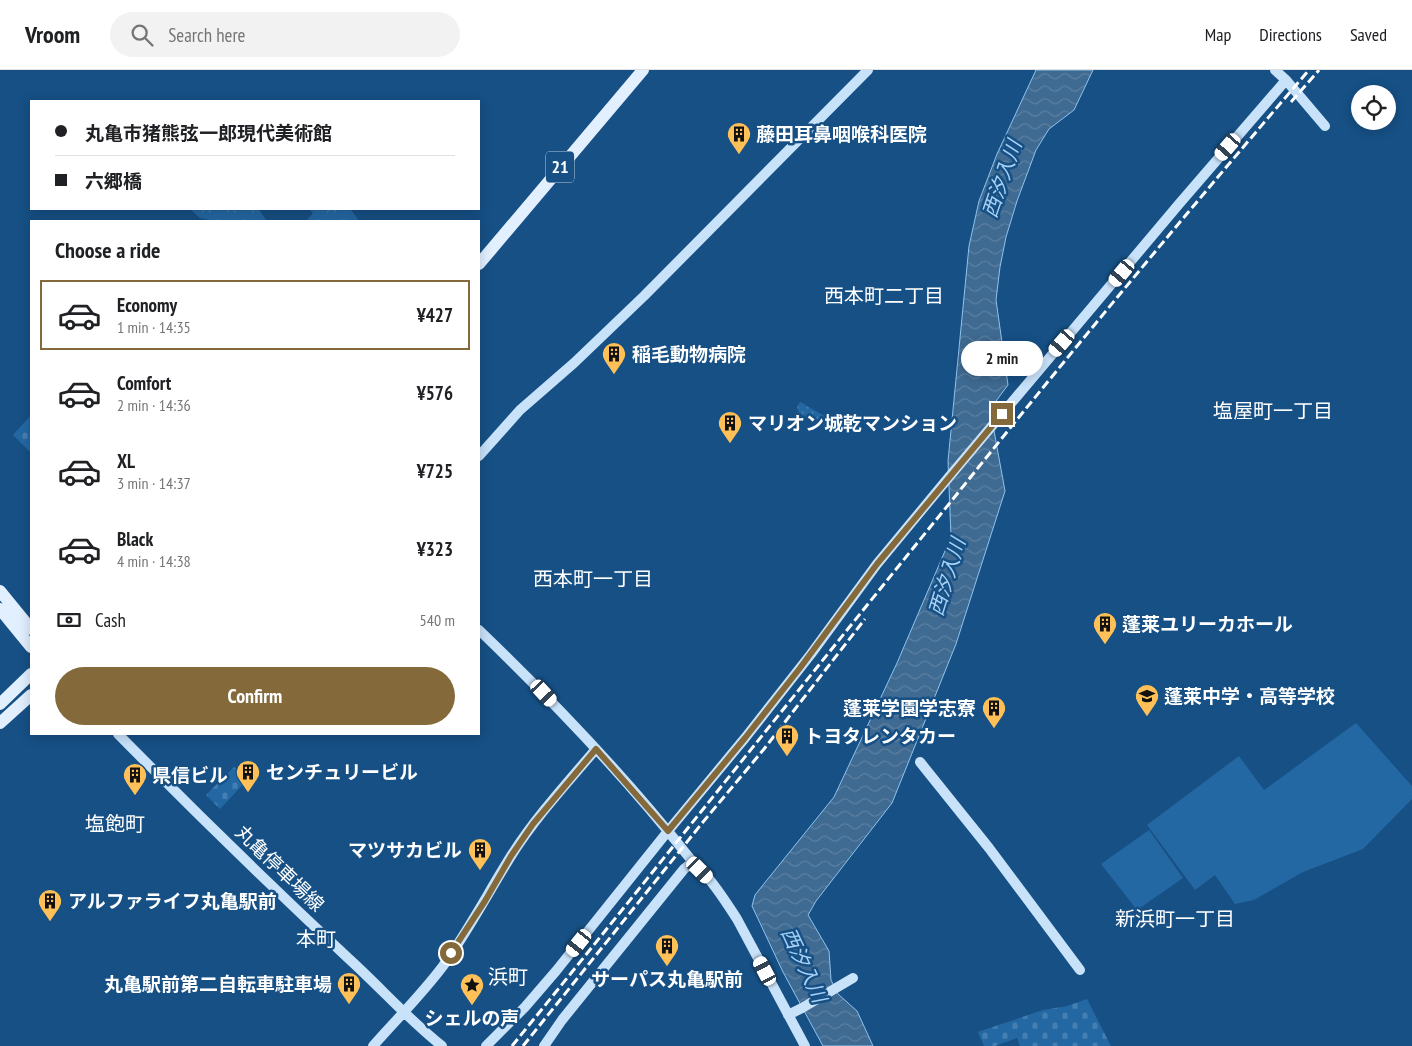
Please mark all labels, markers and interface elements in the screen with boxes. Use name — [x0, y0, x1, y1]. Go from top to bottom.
search box — [110, 12, 460, 57]
text: Vroom — [25, 19, 80, 50]
icon: search — [128, 21, 156, 49]
text: Search here — [168, 23, 245, 47]
text: Map — [1205, 23, 1231, 46]
text: Directions — [1259, 23, 1322, 46]
text: Saved — [1350, 23, 1387, 46]
map controls — [1351, 85, 1396, 130]
button: locate — [1351, 85, 1396, 130]
text: 丸亀市猪熊弦一郎現代美術館 — [85, 121, 332, 145]
building icon: 藤田耳鼻咽喉科医院 — [726, 121, 752, 155]
place label: 藤田耳鼻咽喉科医院 — [756, 122, 927, 146]
car — [1212, 131, 1243, 163]
water label: 西汐入川 — [977, 135, 1028, 221]
road number: 21 — [546, 151, 574, 182]
text: 六郷橋 — [85, 169, 142, 193]
text: Choose a ride — [55, 236, 160, 264]
car — [1106, 257, 1137, 289]
district label: 西本町二丁目 — [824, 283, 944, 309]
icon: car — [57, 293, 102, 338]
text: Economy — [117, 293, 177, 317]
text: ¥427 — [417, 303, 453, 327]
text: 1 min · 14:35 — [117, 317, 191, 337]
car — [1046, 327, 1077, 359]
building icon: 稲毛動物病院 — [601, 341, 627, 375]
place label: 稲毛動物病院 — [632, 342, 746, 366]
callout: 2 min — [961, 342, 1043, 376]
text: 2 min — [986, 348, 1018, 368]
icon: car — [57, 371, 102, 416]
text: Comfort — [117, 371, 171, 395]
text: ¥576 — [417, 381, 453, 405]
text: 2 min · 14:36 — [117, 395, 191, 415]
district label: 塩屋町一丁目 — [1213, 398, 1333, 424]
route end — [991, 403, 1013, 425]
building icon: マリオン城乾マンション — [717, 410, 743, 444]
place label: マリオン城乾マンション — [748, 411, 957, 435]
icon: car — [57, 449, 102, 494]
text: XL — [117, 449, 135, 473]
text: ¥725 — [417, 459, 453, 483]
text: 3 min · 14:37 — [117, 473, 191, 493]
icon: car — [57, 527, 102, 572]
text: Black — [117, 527, 153, 551]
water label: 西汐入川 — [923, 533, 972, 619]
text: ¥323 — [417, 537, 453, 561]
text: 4 min · 14:38 — [117, 551, 191, 571]
district label: 西本町一丁目 — [533, 566, 653, 592]
icon: cash — [55, 606, 83, 634]
text: Cash — [95, 608, 126, 632]
text: 540 m — [420, 610, 455, 630]
building icon: 蓬莱ユリーカホール — [1092, 611, 1118, 645]
place label: 蓬莱ユリーカホール — [1122, 612, 1293, 636]
button: Confirm — [55, 667, 455, 725]
car — [528, 677, 559, 709]
school or university icon: 蓬莱中学・高等学校 — [1134, 683, 1160, 717]
place label: 蓬莱中学・高等学校 — [1164, 684, 1335, 708]
building icon: 蓬莱学園学志寮 — [981, 695, 1007, 729]
place label: 蓬莱学園学志寮 — [843, 696, 976, 720]
building icon: トヨタレンタカー — [774, 723, 800, 757]
place label: トヨタレンタカー — [804, 724, 956, 748]
building icon: センチュリービル — [235, 759, 261, 793]
place label: センチュリービル — [266, 760, 418, 784]
building icon: 県信ビル — [122, 762, 148, 796]
place label: 県信ビル — [152, 763, 228, 787]
district label: 塩飽町 — [85, 811, 145, 837]
street label: 丸亀停車場線 — [231, 820, 329, 916]
building icon: マツサカビル — [467, 837, 493, 871]
place label: マツサカビル — [348, 838, 462, 862]
car — [684, 854, 715, 886]
building icon: アルファライフ丸亀駅前 — [37, 888, 63, 922]
place label: アルファライフ丸亀駅前 — [68, 889, 277, 913]
district label: 新浜町一丁目 — [1115, 906, 1235, 932]
water label: 西汐入川 — [775, 923, 834, 1009]
district label: 本町 — [296, 926, 336, 952]
car — [563, 927, 594, 959]
building icon: サーパス丸亀駅前 — [654, 933, 680, 967]
route start — [440, 942, 462, 964]
car — [751, 954, 778, 988]
district label: 浜町 — [488, 964, 528, 990]
place label: サーパス丸亀駅前 — [591, 967, 743, 991]
building icon: 丸亀駅前第二自転車駐車場 — [336, 971, 362, 1005]
place label: 丸亀駅前第二自転車駐車場 — [104, 972, 332, 996]
place icon: シェルの声 — [459, 972, 485, 1006]
place label: シェルの声 — [424, 1006, 520, 1030]

